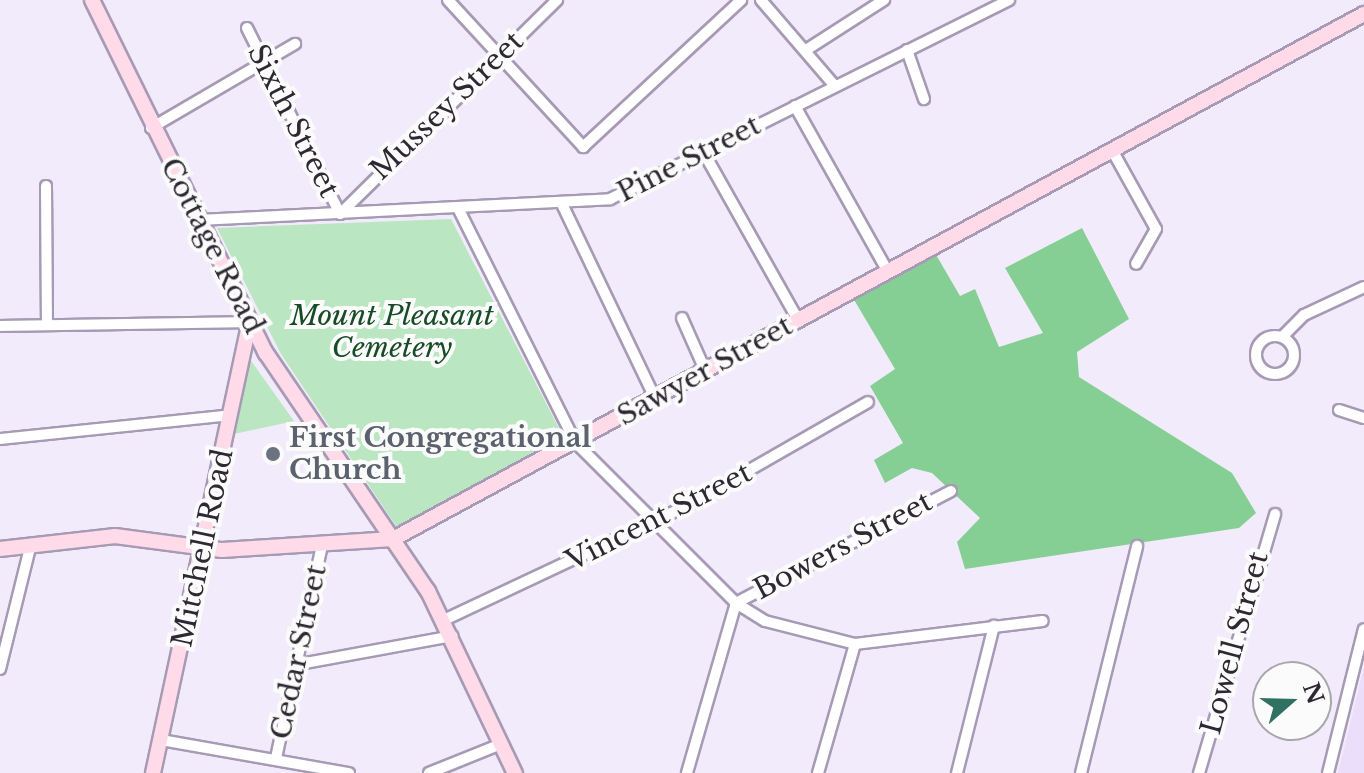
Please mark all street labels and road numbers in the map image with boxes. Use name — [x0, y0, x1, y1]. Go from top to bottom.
street label: Mussey Street — [363, 24, 531, 188]
street label: Sixth Street — [240, 39, 346, 203]
street label: Pine Street — [612, 109, 766, 209]
street label: Cottage Road — [153, 153, 271, 339]
street label: Sawyer Street — [611, 309, 799, 433]
street label: Mitchell Road — [166, 446, 240, 650]
street label: Vincent Street — [561, 456, 757, 578]
street label: Bowers Street — [748, 485, 938, 607]
street label: Lowell Street — [1194, 548, 1276, 738]
street label: Cedar Street — [264, 561, 334, 743]

